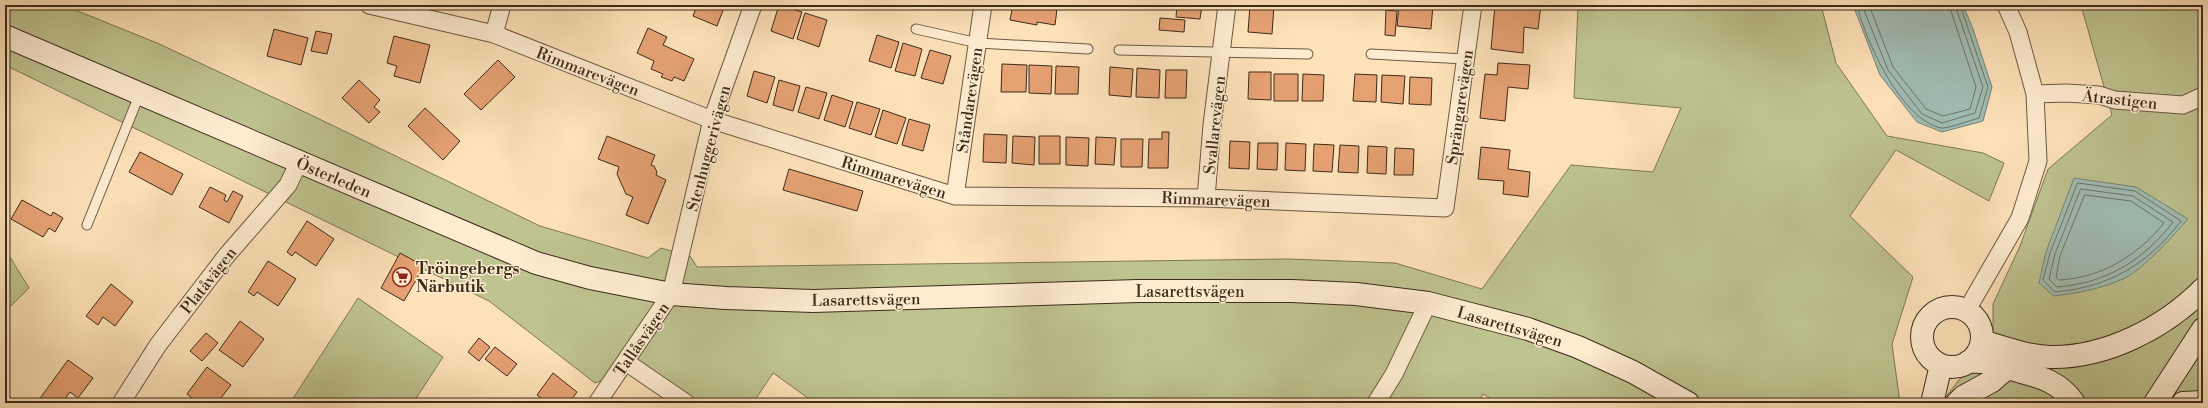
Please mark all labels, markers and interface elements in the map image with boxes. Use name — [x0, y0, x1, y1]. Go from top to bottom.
street label: Rimmarevägen — [533, 43, 643, 101]
street label: Ståndarevägen — [953, 46, 987, 154]
street label: Sprängarevägen — [1442, 48, 1478, 166]
street label: Svallarevägen — [1200, 74, 1230, 175]
street label: Stenhuggerivägen — [683, 83, 736, 213]
street label: Ätrastigen — [2080, 85, 2159, 114]
street label: Österleden — [293, 151, 375, 203]
street label: Rimmarevägen — [839, 152, 949, 204]
street label: Rimmarevägen — [1161, 188, 1271, 212]
street label: Platåvägen — [176, 243, 241, 318]
place label: Tröingebergs Närbutik — [416, 259, 519, 297]
supermarket icon: Tröingebergs Närbutik — [391, 266, 413, 288]
street label: Lasarettsvägen — [1135, 282, 1245, 302]
street label: Lasarettsvägen — [811, 289, 921, 311]
street label: Tallåsvägen — [610, 298, 674, 380]
street label: Lasarettsvägen — [1455, 302, 1565, 352]

